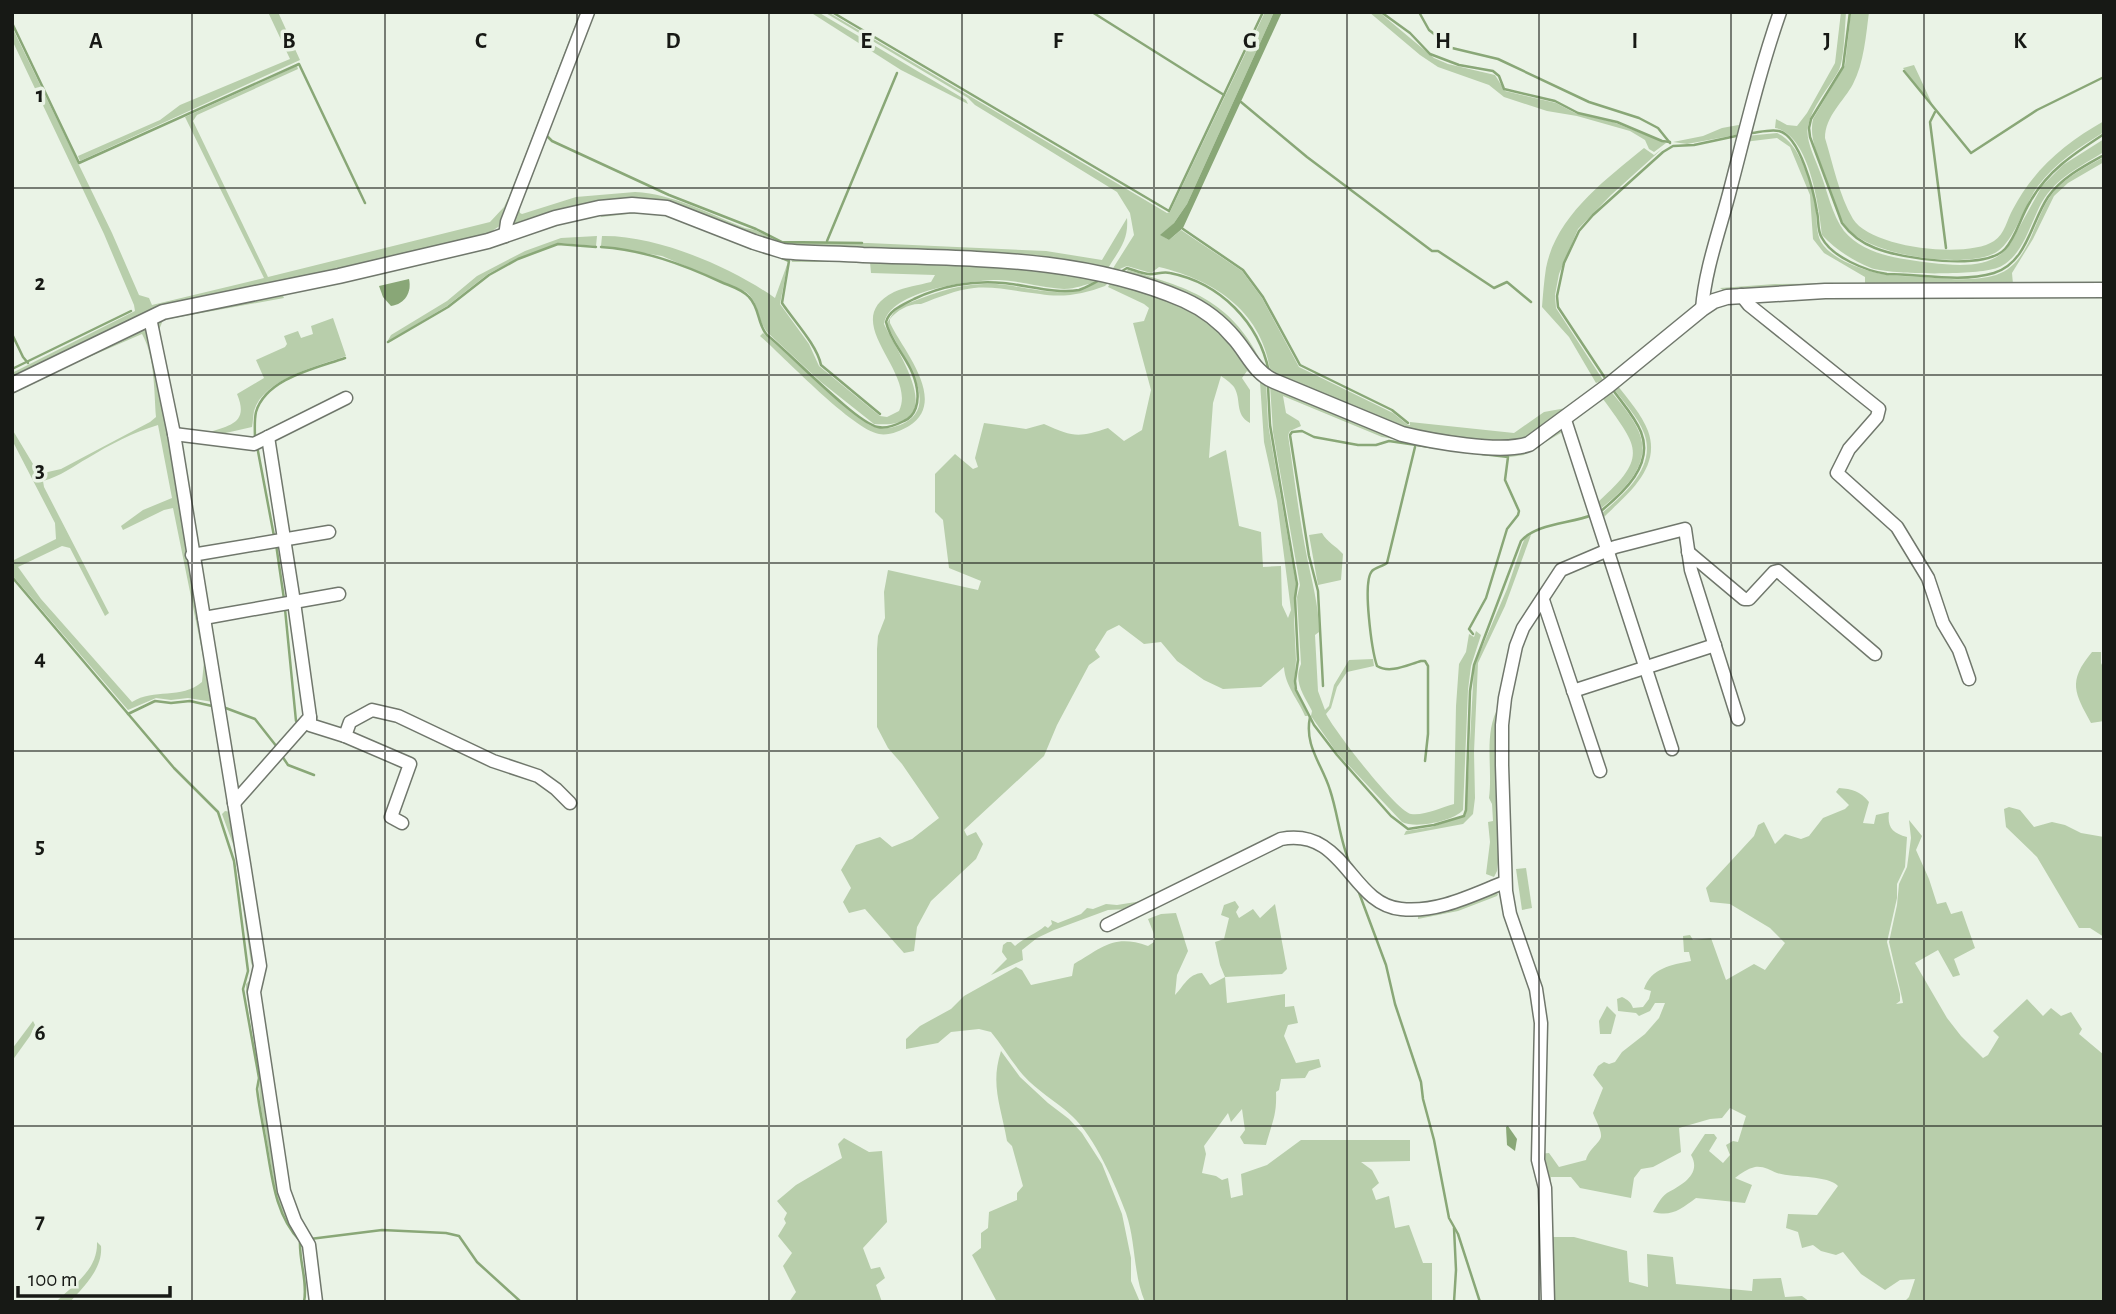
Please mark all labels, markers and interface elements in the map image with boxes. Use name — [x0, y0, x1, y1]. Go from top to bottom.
text: A — [89, 30, 103, 53]
text: B — [282, 30, 296, 53]
text: C — [475, 30, 487, 53]
text: D — [665, 30, 681, 53]
text: E — [860, 30, 872, 53]
text: F — [1053, 30, 1064, 53]
text: G — [1243, 30, 1257, 53]
text: H — [1435, 30, 1451, 53]
text: I — [1632, 30, 1638, 53]
text: J — [1823, 30, 1831, 53]
text: K — [2013, 30, 2027, 53]
text: 1 — [36, 84, 44, 107]
text: 2 — [35, 272, 46, 295]
text: 3 — [35, 459, 45, 482]
text: 4 — [34, 647, 46, 670]
text: 5 — [35, 835, 45, 858]
text: 6 — [34, 1022, 46, 1045]
text: 7 — [35, 1210, 45, 1233]
scale bar — [18, 1254, 170, 1298]
text: 100 m — [28, 1269, 78, 1290]

